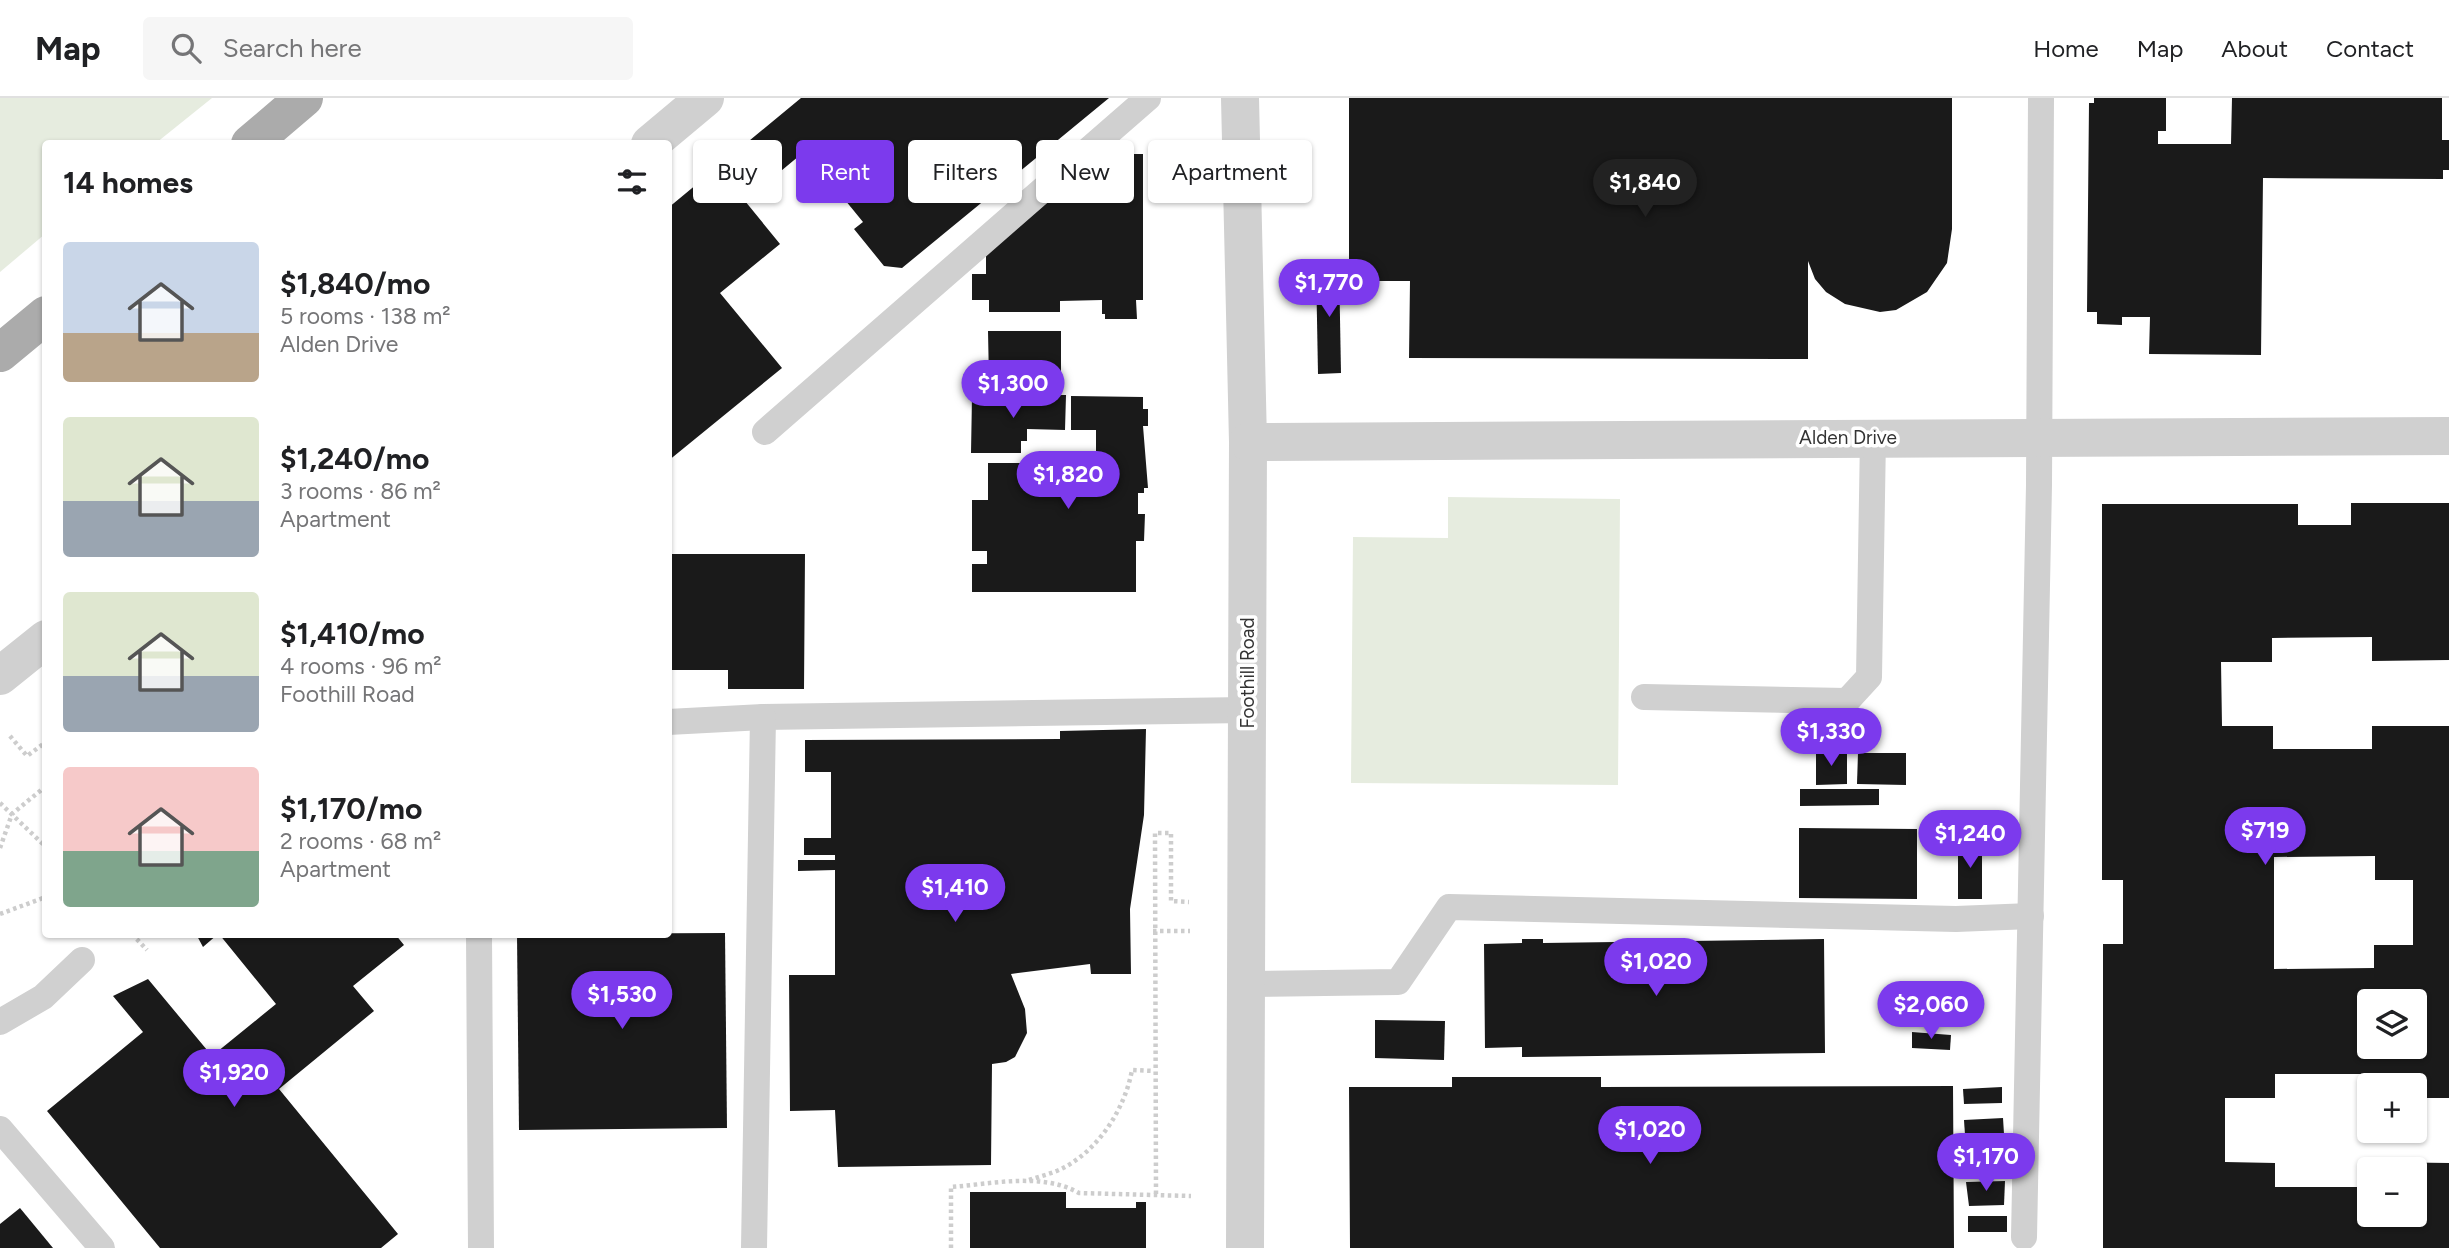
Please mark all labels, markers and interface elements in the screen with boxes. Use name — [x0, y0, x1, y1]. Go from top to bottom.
search box — [143, 17, 633, 80]
text: Map — [35, 29, 101, 68]
icon: search — [167, 29, 205, 67]
text: Search here — [223, 32, 362, 64]
text: Home — [2033, 34, 2099, 63]
text: Map — [2137, 34, 2183, 63]
text: About — [2221, 34, 2288, 63]
text: Contact — [2326, 34, 2414, 63]
chip: Buy — [693, 140, 782, 203]
chip: Rent — [796, 140, 894, 203]
chip: Filters — [908, 140, 1022, 203]
chip: New — [1036, 140, 1134, 203]
chip: Apartment — [1148, 140, 1312, 203]
pin: $1,840 — [1588, 159, 1702, 219]
icon: filters — [613, 163, 651, 201]
text: 14 homes — [63, 164, 193, 201]
text: $1,840 — [1609, 168, 1681, 196]
pin: $1,770 — [1272, 260, 1386, 319]
text: $1,840/mo — [280, 265, 430, 302]
text: $1,770 — [1295, 268, 1363, 296]
icon: home — [119, 270, 203, 354]
text: 5 rooms · 138 m² — [280, 302, 451, 330]
text: Alden Drive — [280, 330, 398, 358]
pin: $1,300 — [956, 360, 1070, 420]
text: $1,300 — [978, 369, 1048, 397]
street label: Alden Drive — [1799, 426, 1897, 449]
text: $1,240/mo — [280, 440, 429, 477]
icon: home — [119, 445, 203, 529]
pin: $1,820 — [1011, 452, 1125, 511]
text: $1,820 — [1033, 460, 1103, 488]
text: 3 rooms · 86 m² — [280, 477, 441, 505]
text: Apartment — [280, 505, 391, 533]
text: $1,410/mo — [280, 615, 425, 652]
street label: Foothill Road — [1236, 617, 1259, 729]
icon: home — [119, 620, 203, 704]
text: 4 rooms · 96 m² — [280, 652, 442, 680]
text: Foothill Road — [280, 680, 415, 708]
pin: $1,330 — [1774, 708, 1888, 768]
text: $1,330 — [1797, 717, 1865, 745]
text: $1,170/mo — [280, 790, 422, 827]
icon: home — [119, 795, 203, 879]
pin: $719 — [2224, 808, 2306, 867]
pin: $1,240 — [1913, 810, 2027, 870]
text: $719 — [2241, 816, 2289, 844]
text: $1,240 — [1934, 819, 2006, 847]
text: 2 rooms · 68 m² — [280, 827, 441, 855]
text: Apartment — [280, 855, 391, 883]
pin: $1,410 — [898, 864, 1012, 924]
text: $1,410 — [921, 873, 989, 901]
pin: $1,020 — [1599, 939, 1713, 998]
text: $1,020 — [1620, 947, 1692, 975]
pin: $1,530 — [565, 972, 679, 1031]
text: $1,530 — [587, 980, 657, 1008]
pin: $2,060 — [1874, 982, 1988, 1041]
map controls — [2357, 989, 2427, 1227]
button: layers — [2357, 989, 2427, 1059]
text: $2,060 — [1893, 990, 1969, 1018]
pin: $1,920 — [177, 1049, 291, 1109]
text: $1,920 — [199, 1058, 269, 1086]
button: + — [2357, 1073, 2427, 1143]
pin: $1,020 — [1593, 1107, 1707, 1166]
text: $1,020 — [1614, 1115, 1686, 1143]
pin: $1,170 — [1929, 1134, 2043, 1193]
text: $1,170 — [1953, 1142, 2019, 1170]
button: − — [2357, 1157, 2427, 1227]

